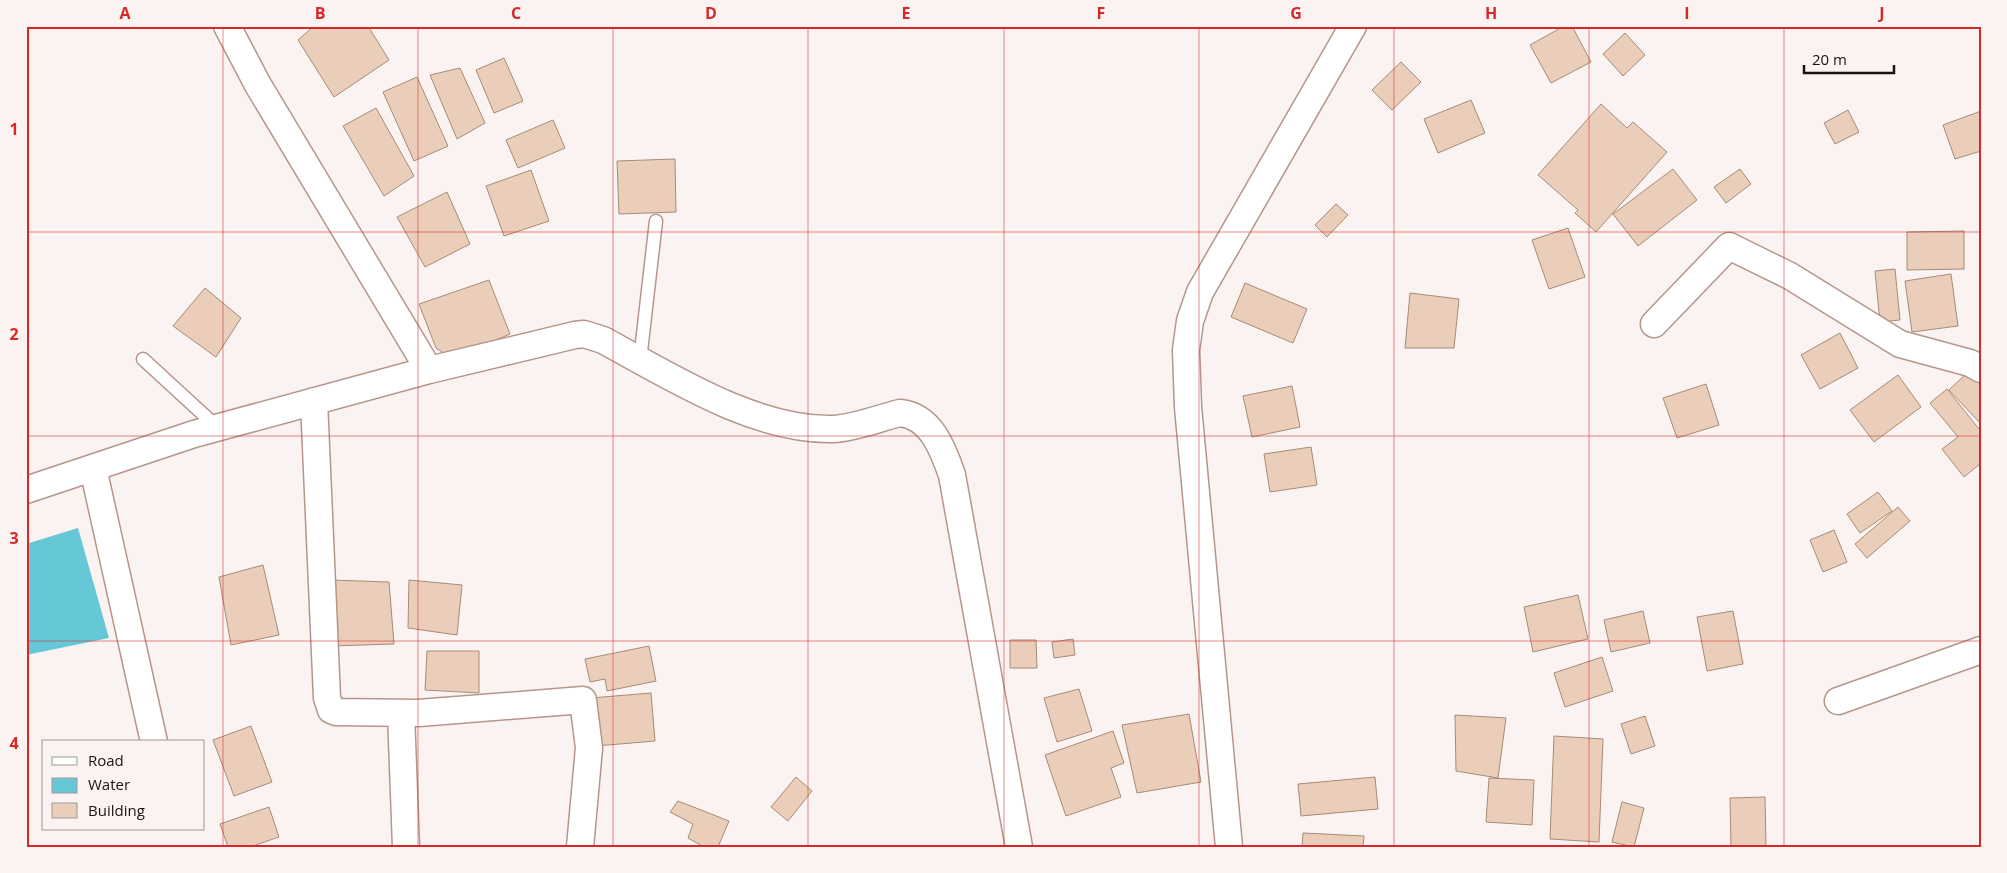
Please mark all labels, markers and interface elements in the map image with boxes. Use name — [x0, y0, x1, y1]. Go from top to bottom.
text: A — [119, 2, 131, 24]
text: B — [315, 2, 325, 24]
text: C — [511, 2, 521, 24]
text: D — [705, 2, 717, 24]
text: E — [902, 2, 911, 24]
text: F — [1097, 2, 1105, 24]
text: G — [1290, 2, 1302, 24]
text: H — [1485, 2, 1497, 24]
text: I — [1684, 2, 1690, 24]
text: J — [1877, 2, 1885, 24]
scale bar — [1804, 42, 1894, 74]
text: 20 m — [1812, 49, 1847, 69]
text: 1 — [9, 118, 19, 140]
text: 2 — [9, 323, 19, 345]
text: 3 — [9, 527, 19, 549]
text: 4 — [9, 732, 19, 754]
legend — [42, 740, 205, 830]
text: Road — [88, 750, 124, 770]
text: Water — [88, 774, 130, 794]
text: Building — [88, 800, 145, 820]

